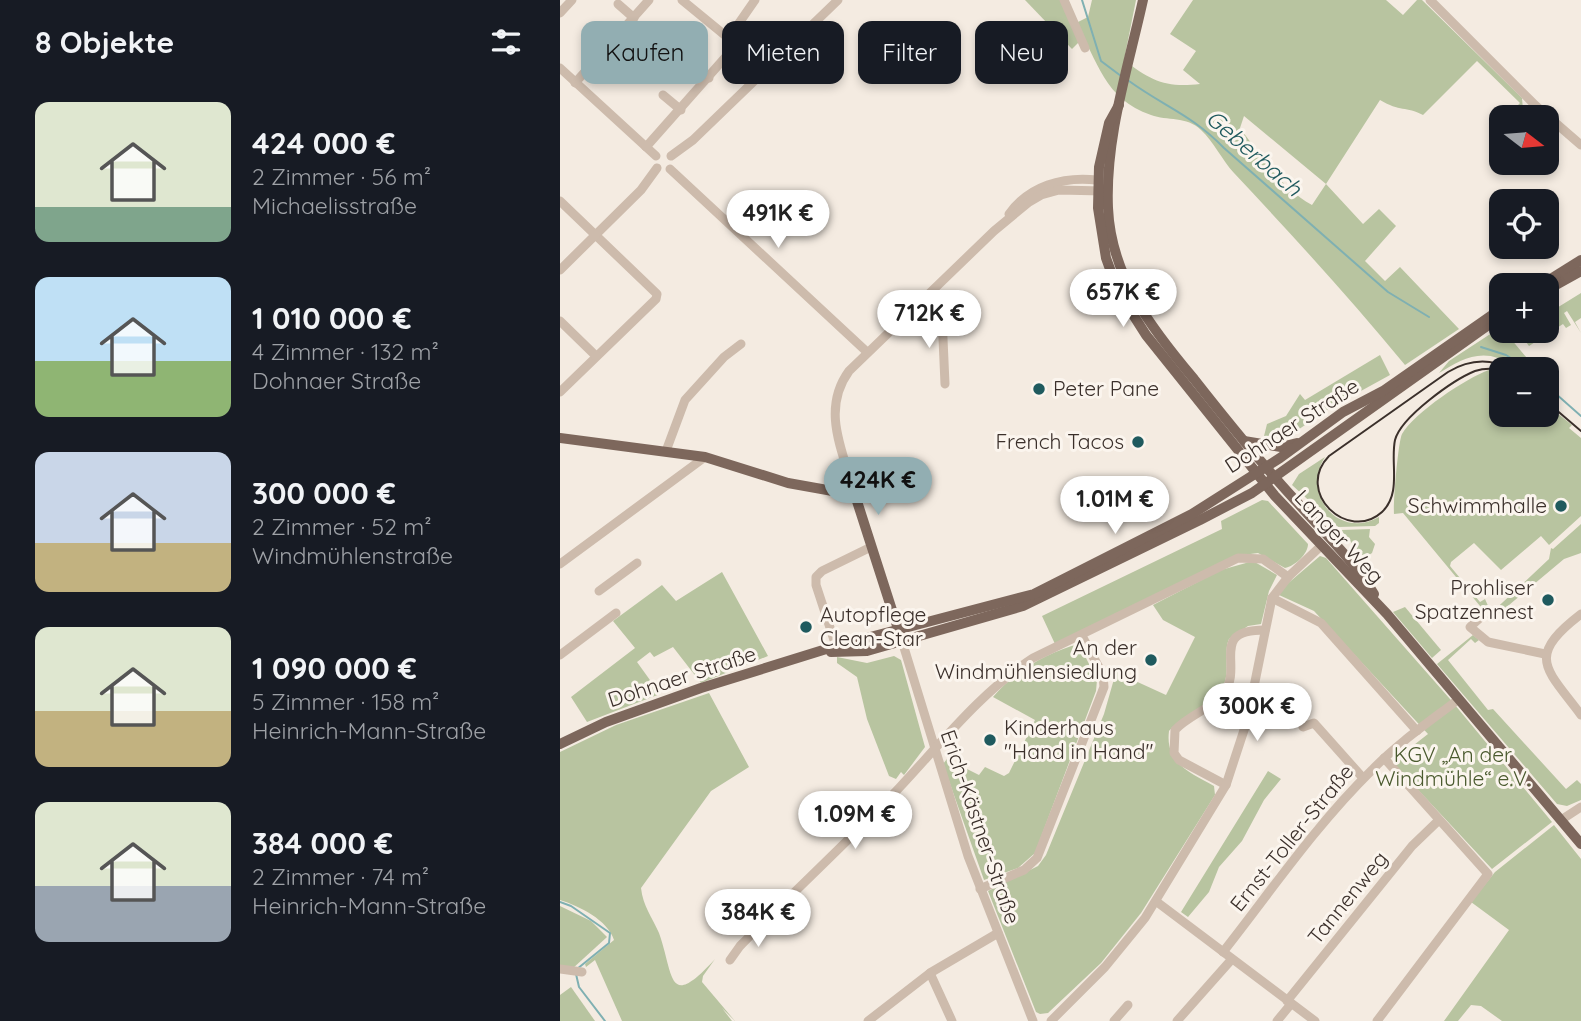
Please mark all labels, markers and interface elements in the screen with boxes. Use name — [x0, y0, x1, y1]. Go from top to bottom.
chip: Kaufen — [581, 21, 708, 84]
chip: Mieten — [722, 21, 844, 84]
chip: Filter — [858, 21, 961, 84]
chip: Neu — [975, 21, 1068, 84]
text: 8 Objekte — [35, 23, 174, 61]
icon: filters — [487, 23, 525, 61]
water label: Geberbach — [1200, 103, 1309, 203]
north arrow — [1489, 105, 1559, 175]
map controls — [1489, 105, 1559, 427]
text: 424 000 € — [252, 124, 395, 162]
icon: home — [91, 130, 175, 214]
text: 2 Zimmer · 56 m² — [252, 162, 431, 191]
button: locate — [1489, 189, 1559, 259]
pin: 491K € — [721, 190, 835, 250]
text: Michaelisstraße — [252, 191, 417, 220]
text: 491K € — [742, 198, 814, 227]
pin: 657K € — [1066, 270, 1180, 329]
button: + — [1489, 273, 1559, 343]
text: 657K € — [1086, 277, 1160, 306]
pin: 712K € — [872, 290, 986, 350]
text: 712K € — [893, 298, 965, 327]
text: 1 010 000 € — [252, 299, 411, 337]
icon: home — [91, 305, 175, 389]
text: 4 Zimmer · 132 m² — [252, 337, 439, 366]
button: − — [1489, 357, 1559, 427]
text: Dohnaer Straße — [252, 366, 421, 395]
street label: Dohnaer Straße — [1220, 372, 1363, 478]
place label: Peter Pane — [1053, 375, 1159, 401]
marker: Peter Pane — [1031, 381, 1047, 397]
place label: French Tacos — [995, 428, 1124, 454]
marker: French Tacos — [1130, 434, 1146, 450]
pin: 424K € — [821, 458, 935, 517]
text: 424K € — [840, 465, 916, 494]
text: 300 000 € — [252, 474, 396, 512]
pin: 1.01M € — [1050, 476, 1180, 536]
icon: home — [91, 480, 175, 564]
text: 1.01M € — [1076, 484, 1154, 513]
street label: Langer Weg — [1290, 484, 1390, 589]
place label: Schwimmhalle — [1408, 492, 1547, 518]
marker: Schwimmhalle — [1553, 498, 1569, 514]
text: 2 Zimmer · 52 m² — [252, 512, 431, 541]
text: Windmühlenstraße — [252, 541, 453, 570]
place label: Prohliser Spatzennest — [1415, 574, 1534, 624]
marker: Prohliser Spatzennest — [1540, 592, 1556, 608]
place label: Autopflege Clean-Star — [820, 601, 926, 651]
marker: Autopflege Clean-Star — [798, 619, 814, 635]
place label: An der Windmühlensiedlung — [935, 634, 1137, 684]
street label: Dohnaer Straße — [604, 640, 759, 712]
text: 1 090 000 € — [252, 649, 417, 687]
marker: An der Windmühlensiedlung — [1143, 652, 1159, 668]
icon: home — [91, 655, 175, 739]
pin: 300K € — [1200, 684, 1314, 743]
text: 5 Zimmer · 158 m² — [252, 687, 439, 716]
text: 300K € — [1219, 691, 1295, 720]
place label: Kinderhaus "Hand in Hand" — [1004, 714, 1154, 764]
text: Heinrich-Mann-Straße — [252, 716, 486, 745]
street label: Erich-Kästner-Straße — [935, 726, 1026, 927]
marker: Kinderhaus "Hand in Hand" — [982, 732, 998, 748]
park label: KGV „An der Windmühle“ e.V. — [1375, 741, 1531, 791]
street label: Ernst-Toller-Straße — [1224, 759, 1359, 916]
pin: 1.09M € — [790, 792, 920, 851]
text: 1.09M € — [814, 799, 896, 828]
text: 384 000 € — [252, 824, 393, 862]
icon: home — [91, 830, 175, 914]
street label: Tannenweg — [1302, 846, 1393, 949]
text: 2 Zimmer · 74 m² — [252, 862, 429, 891]
pin: 384K € — [701, 890, 815, 949]
text: Heinrich-Mann-Straße — [252, 891, 486, 920]
text: 384K € — [721, 897, 795, 926]

